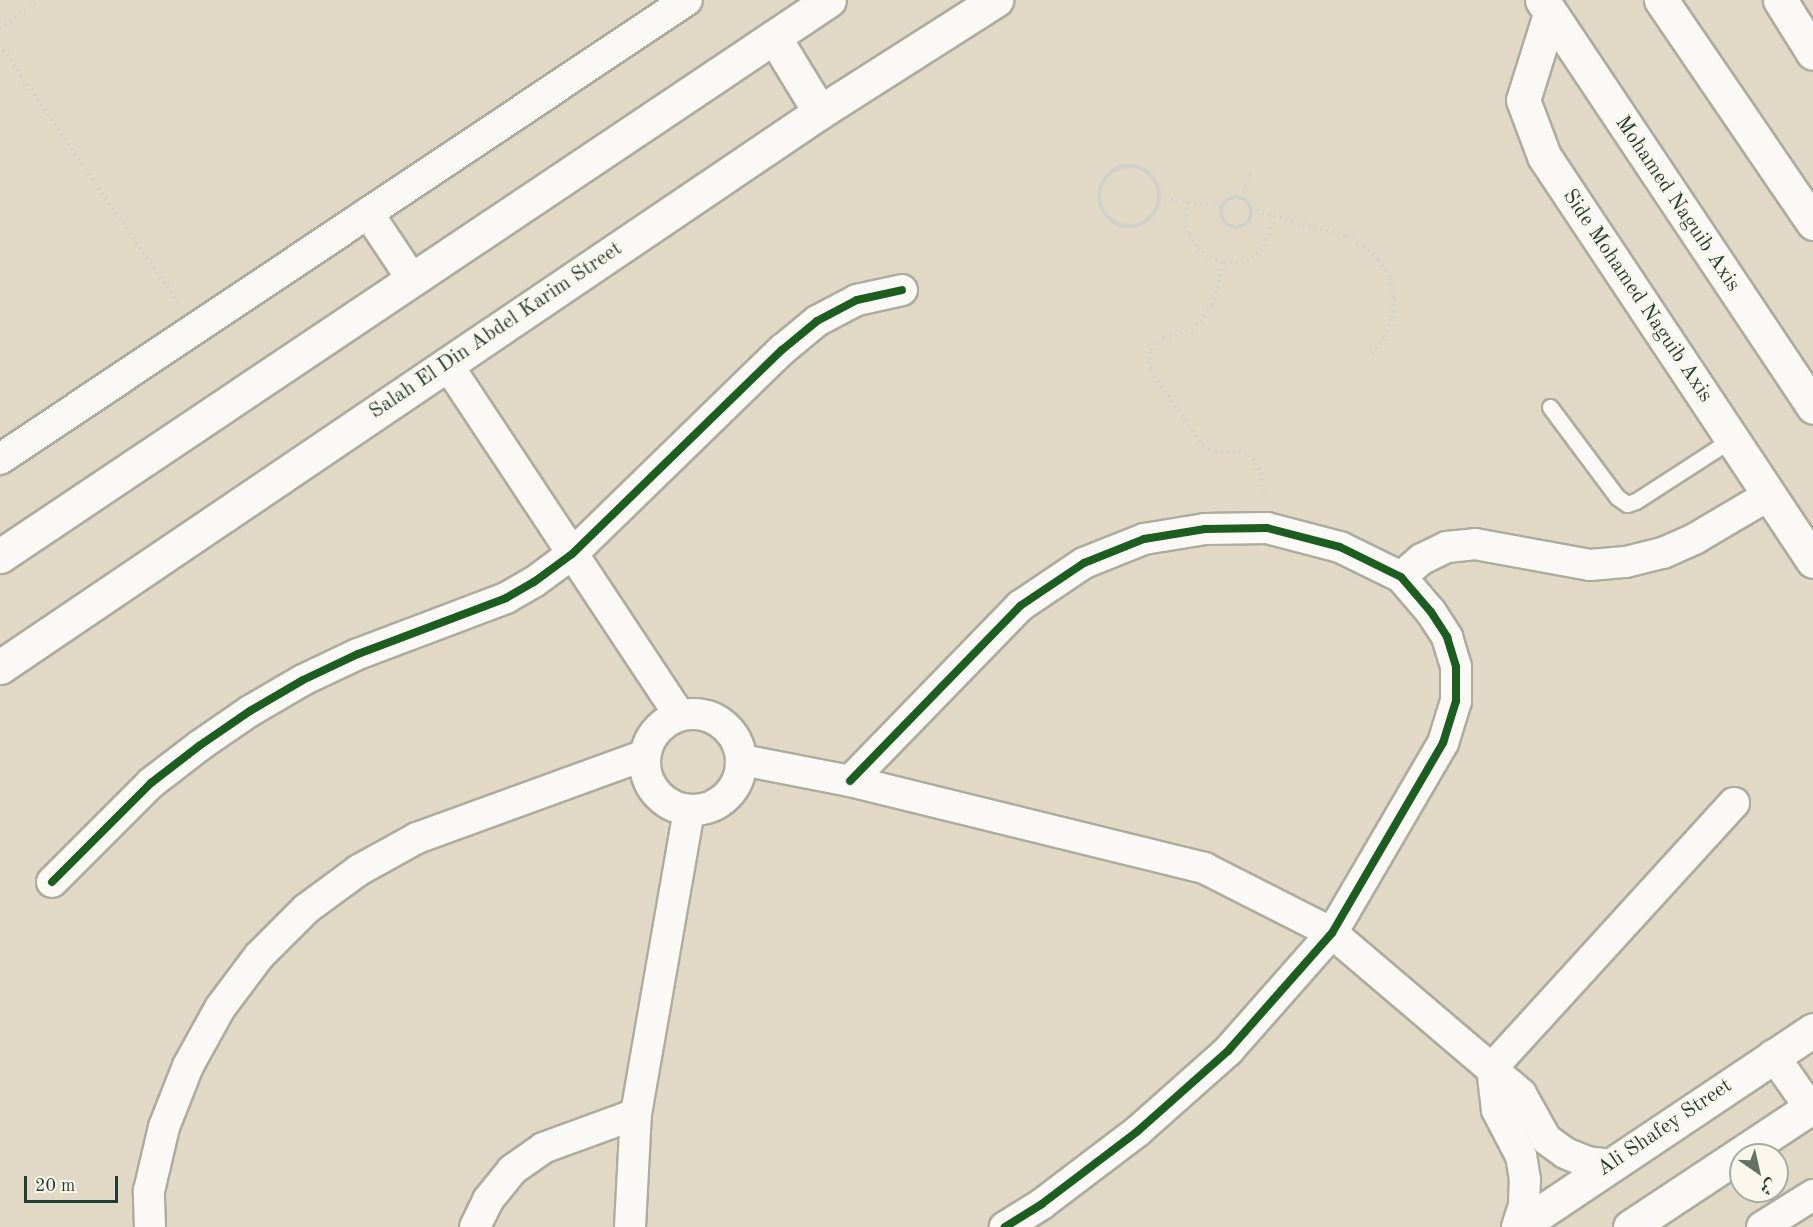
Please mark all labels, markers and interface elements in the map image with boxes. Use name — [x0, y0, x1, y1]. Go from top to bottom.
street label: Mohamed Naguib Axis — [1609, 112, 1745, 296]
street label: Side Mohamed Naguib Axis — [1556, 185, 1718, 407]
street label: Salah El Din Abdel Karim Street — [365, 237, 627, 425]
street label: Ali Shafey Street — [1593, 1074, 1737, 1182]
north arrow — [1729, 1143, 1789, 1203]
scale bar — [27, 1164, 122, 1202]
text: ش — [1757, 1175, 1779, 1197]
text: 20 m — [35, 1177, 75, 1195]

